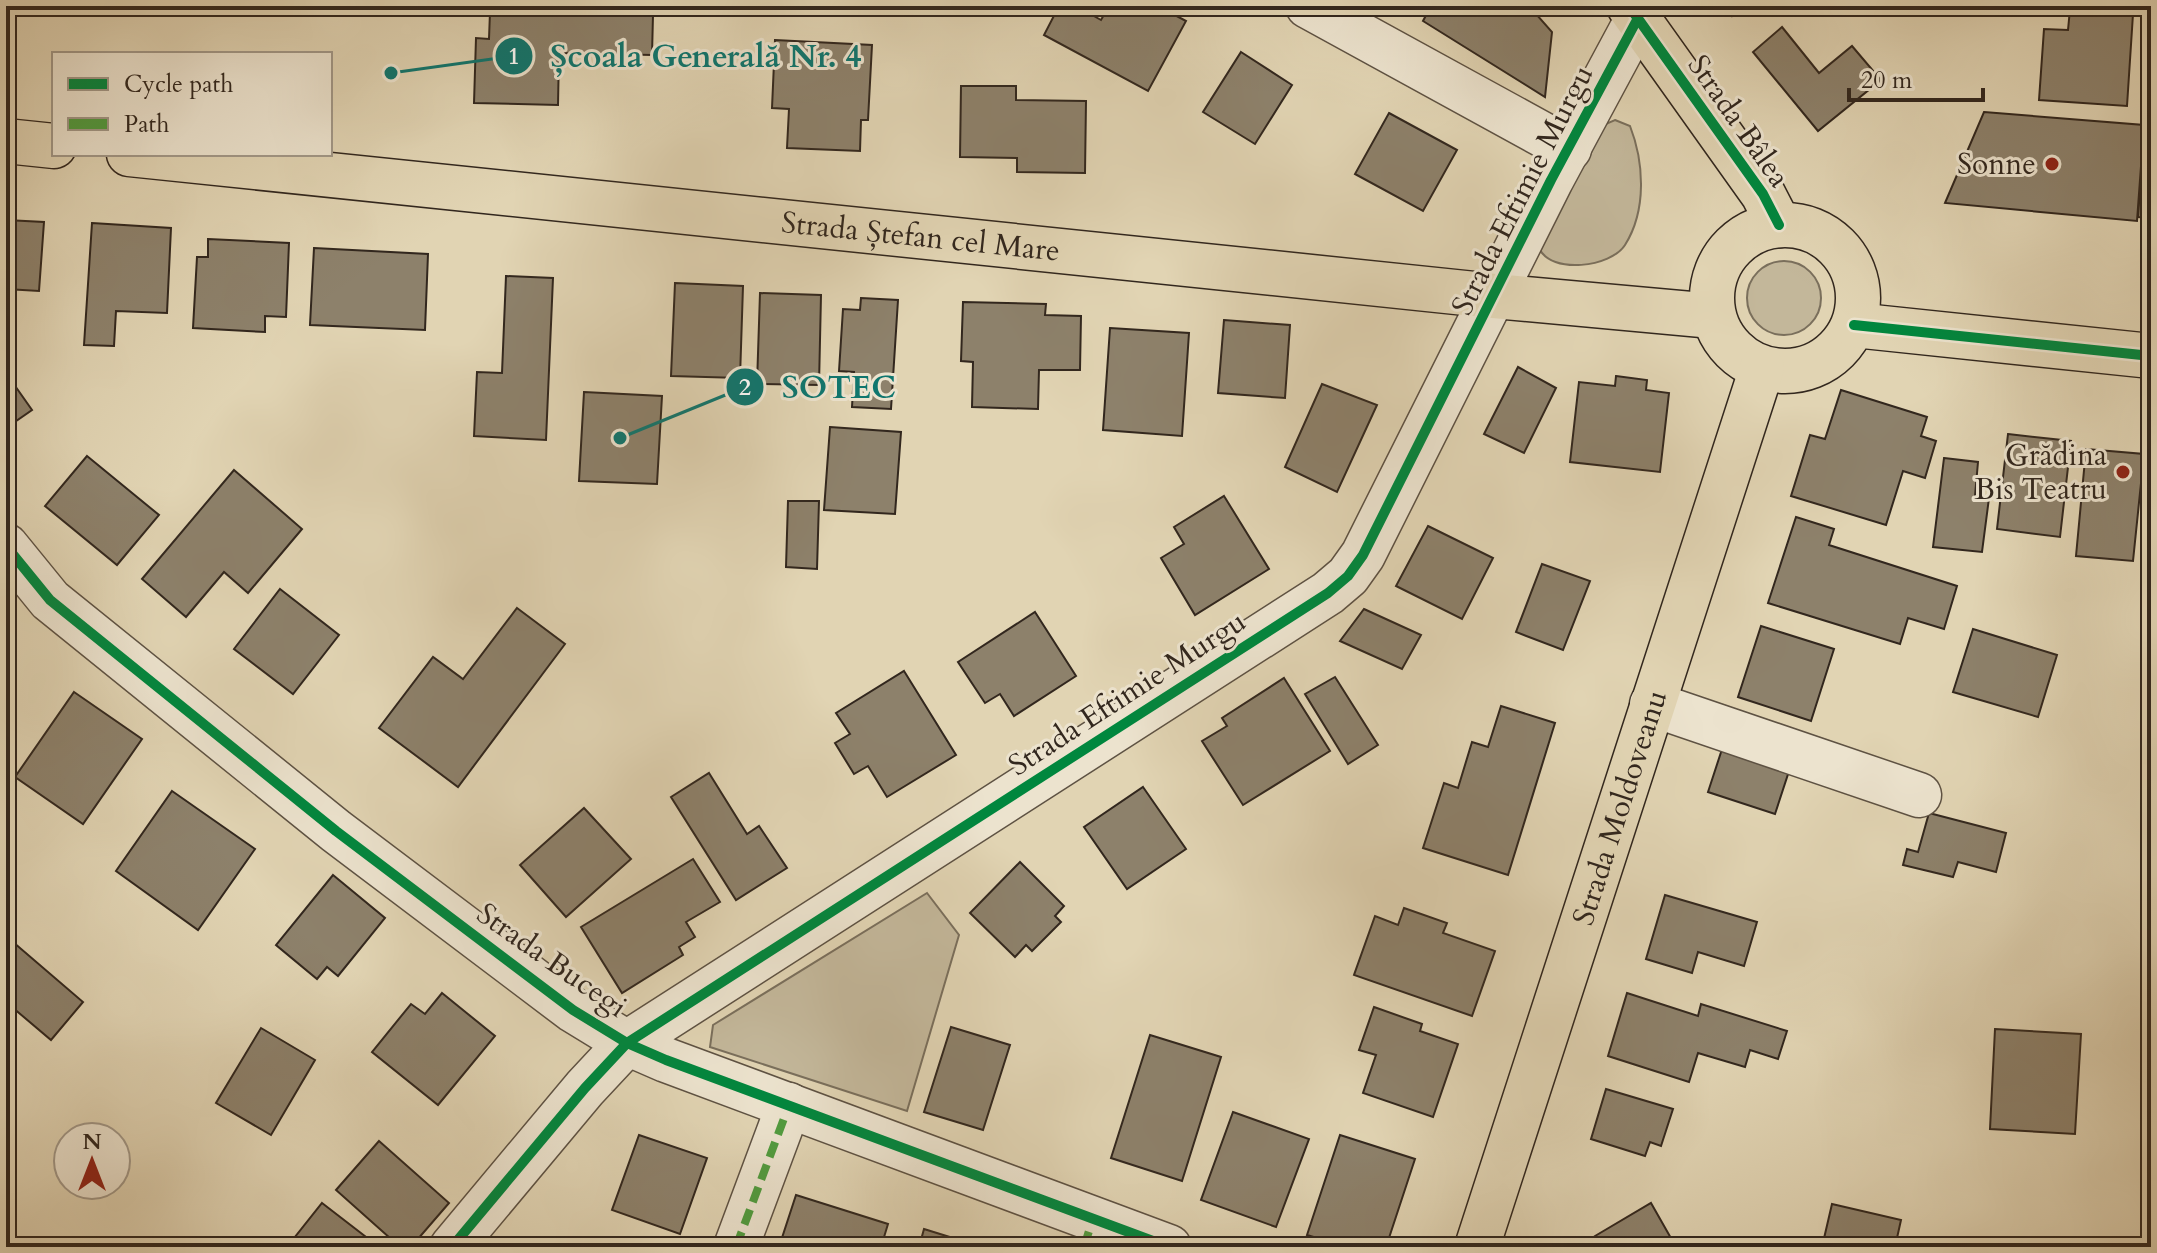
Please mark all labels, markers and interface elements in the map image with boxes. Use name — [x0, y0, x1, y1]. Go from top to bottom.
callout: Școala Generală Nr. 4 — [494, 28, 878, 84]
text: Școala Generală Nr. 4 — [550, 35, 862, 79]
text: 1 — [508, 40, 520, 73]
street label: Strada Bâlea — [1678, 47, 1799, 196]
legend — [52, 52, 332, 156]
scale bar — [1849, 52, 1983, 102]
street label: Strada Eftimie Murgu — [1442, 58, 1603, 322]
text: 20 m — [1861, 64, 1913, 97]
text: Cycle path — [124, 68, 233, 101]
text: Path — [124, 108, 169, 141]
place label: Sonne — [1957, 144, 2036, 185]
marker: Sonne — [2043, 155, 2061, 173]
street label: Strada Ștefan cel Mare — [779, 202, 1062, 272]
callout: SOTEC — [725, 359, 912, 415]
text: SOTEC — [782, 366, 896, 410]
text: 2 — [739, 371, 751, 404]
place label: Grădina Bis Teatru — [1975, 435, 2107, 510]
marker: Grădina Bis Teatru — [2114, 463, 2132, 481]
street label: Strada Eftimie Murgu — [1001, 601, 1254, 786]
street label: Strada Moldoveanu — [1563, 685, 1677, 931]
street label: Strada Bucegi — [468, 893, 635, 1027]
north arrow — [52, 1121, 132, 1201]
text: N — [82, 1127, 102, 1157]

